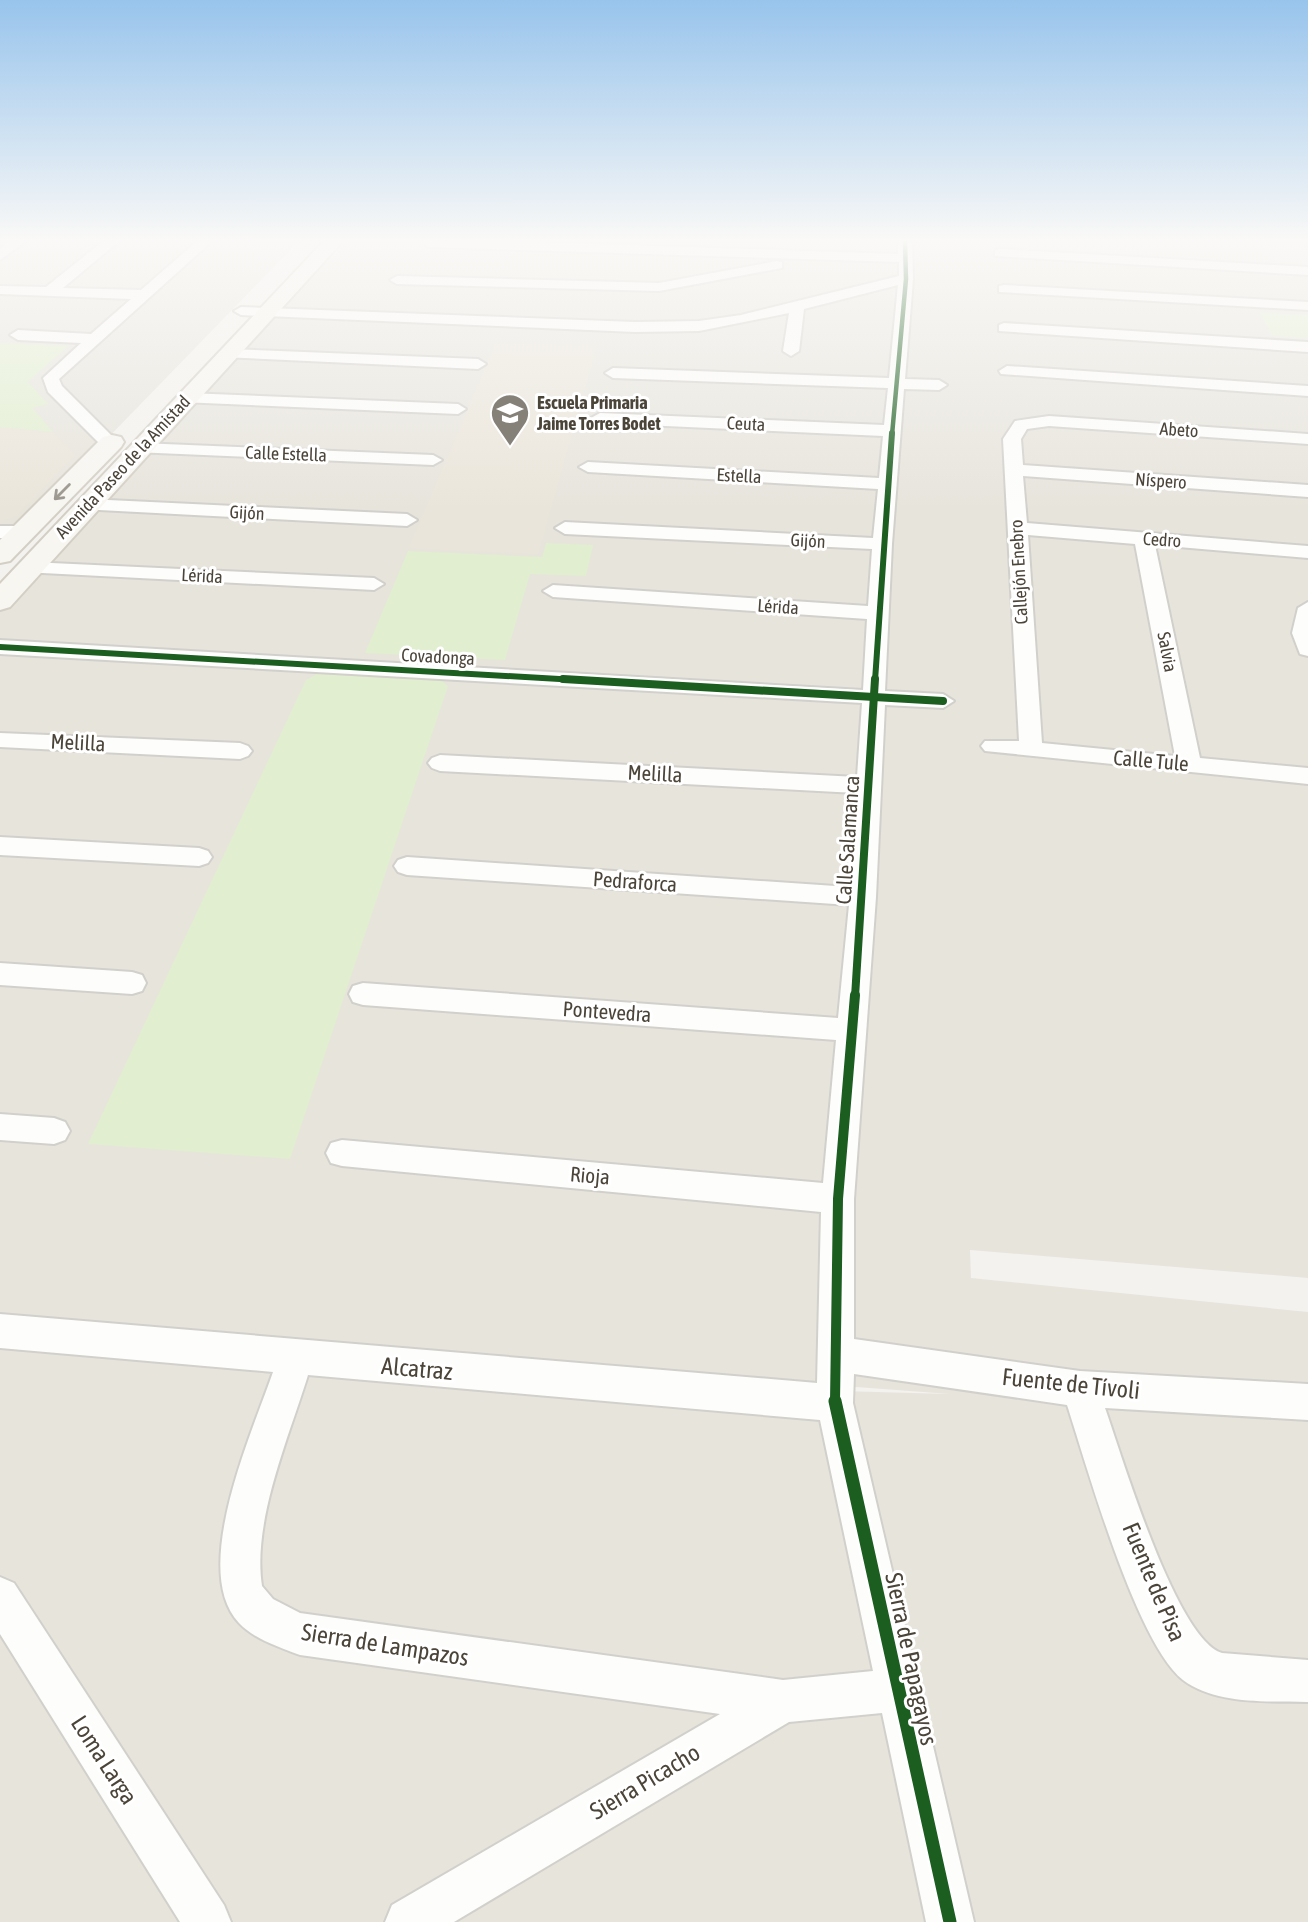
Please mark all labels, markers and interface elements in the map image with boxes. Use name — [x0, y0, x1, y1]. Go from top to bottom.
street label: Avenida Paseo de la Amistad — [51, 391, 194, 542]
school or university icon: Escuela Primaria Jaime Torres Bodet — [489, 392, 531, 447]
place label: Escuela Primaria Jaime Torres Bodet — [536, 392, 661, 434]
street label: Ceuta — [726, 412, 766, 435]
street label: Abeto — [1159, 418, 1199, 441]
street label: Calle Estella — [245, 442, 327, 465]
street label: Estella — [716, 464, 762, 487]
street label: Níspero — [1135, 468, 1188, 493]
one-way arrow — [53, 484, 70, 501]
street label: Gijón — [229, 501, 265, 524]
street label: Callejón Enebro — [1005, 519, 1032, 625]
street label: Cedro — [1142, 528, 1182, 551]
street label: Gijón — [790, 529, 826, 552]
street label: Lérida — [181, 564, 223, 587]
street label: Lérida — [757, 595, 799, 618]
street label: Salvia — [1153, 630, 1182, 674]
street label: Covadonga — [401, 644, 475, 669]
street label: Melilla — [50, 729, 106, 755]
street label: Calle Tule — [1112, 745, 1190, 775]
street label: Melilla — [627, 760, 683, 786]
street label: Calle Salamanca — [831, 775, 863, 905]
street label: Pedraforca — [592, 866, 678, 896]
street label: Pontevedra — [562, 996, 652, 1026]
street label: Rioja — [569, 1161, 611, 1189]
street label: Alcatraz — [380, 1352, 454, 1385]
street label: Fuente de Tívoli — [1001, 1363, 1141, 1404]
street label: Fuente de Pisa — [1117, 1518, 1192, 1645]
street label: Sierra de Papagayos — [880, 1570, 943, 1748]
street label: Sierra de Lampazos — [300, 1618, 470, 1671]
street label: Loma Larga — [66, 1710, 143, 1809]
street label: Sierra Picacho — [585, 1738, 705, 1825]

